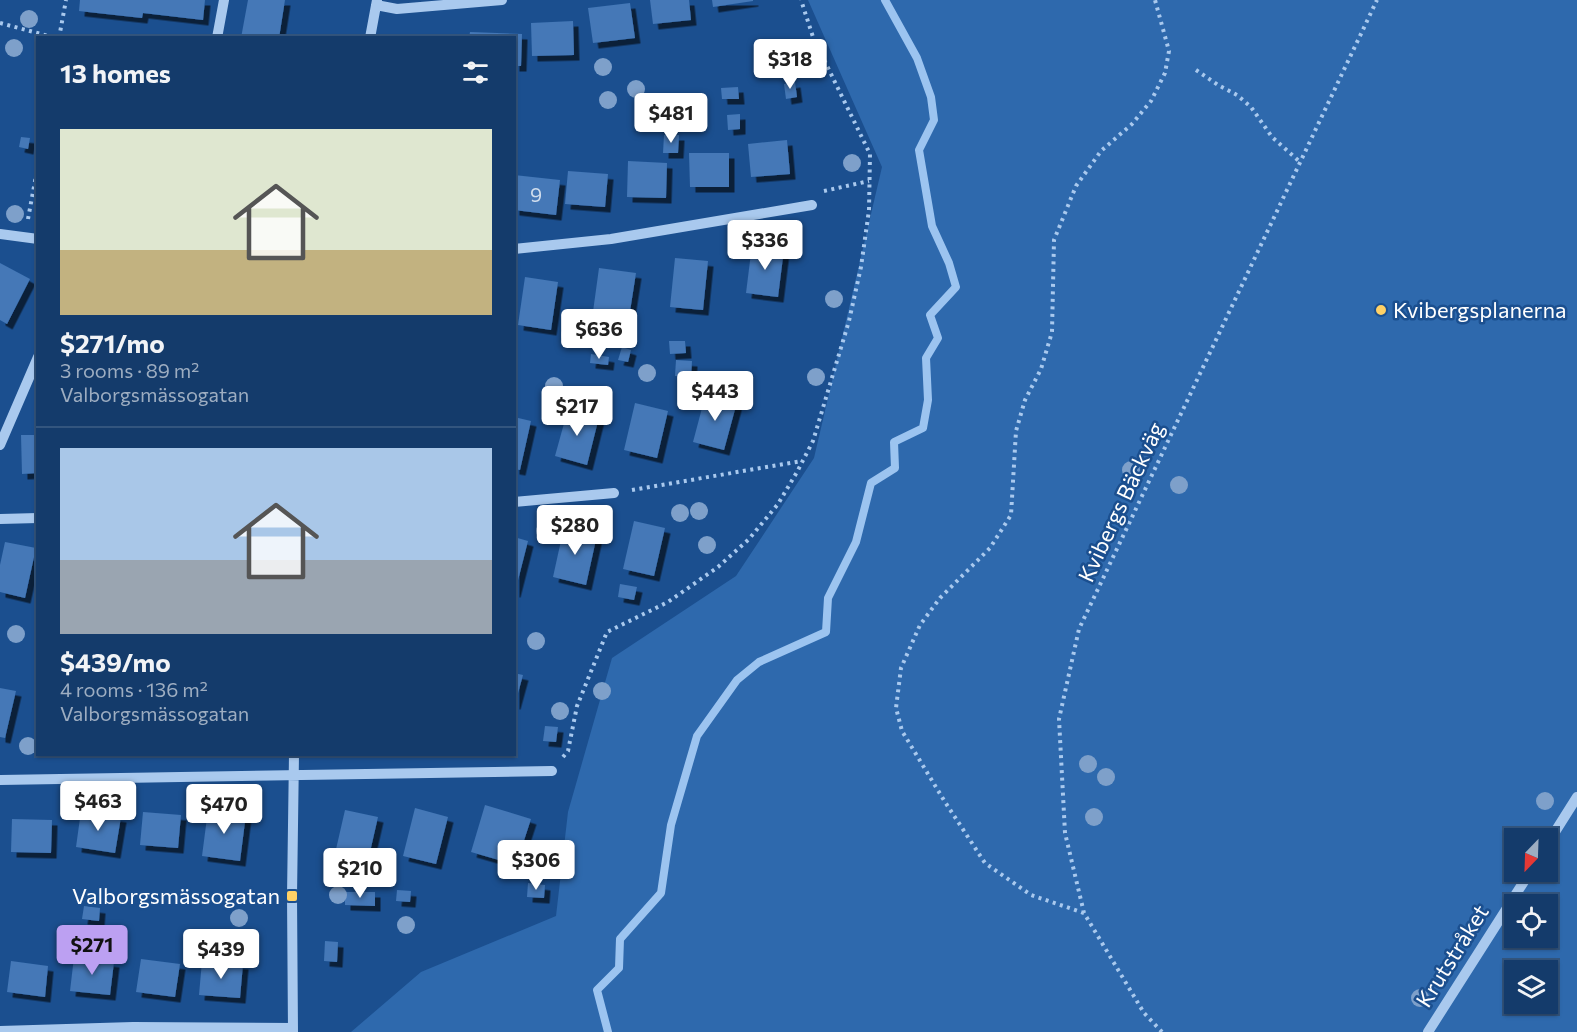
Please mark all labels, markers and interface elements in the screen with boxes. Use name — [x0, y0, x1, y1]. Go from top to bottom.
pin: $318 — [754, 39, 826, 90]
text: $318 — [768, 46, 812, 70]
icon: filters — [459, 56, 492, 89]
text: 13 homes — [60, 57, 171, 88]
pin: $481 — [635, 93, 707, 144]
text: $481 — [648, 100, 694, 124]
icon: home — [222, 168, 330, 276]
house number: 9 — [530, 182, 542, 206]
pin: $336 — [729, 220, 801, 271]
text: $336 — [741, 227, 789, 251]
place label: Kvibergsplanerna — [1393, 296, 1567, 323]
marker: Kvibergsplanerna — [1374, 303, 1388, 317]
pin: $636 — [563, 309, 635, 360]
text: $636 — [575, 316, 623, 340]
text: $271/mo — [60, 327, 165, 358]
text: 3 rooms · 89 m² — [60, 358, 199, 382]
pin: $443 — [679, 371, 751, 422]
text: $443 — [691, 378, 739, 402]
text: Valborgsmässogatan — [60, 382, 249, 406]
pin: $217 — [541, 386, 613, 437]
text: $217 — [556, 393, 598, 417]
street label: Kvibergs Bäckväg — [1072, 417, 1169, 586]
icon: home — [222, 487, 330, 595]
pin: $280 — [539, 505, 611, 556]
text: $280 — [551, 512, 599, 536]
text: $439/mo — [60, 646, 171, 677]
text: 4 rooms · 136 m² — [60, 677, 208, 701]
text: Valborgsmässogatan — [60, 701, 249, 725]
pin: $463 — [62, 781, 134, 832]
pin: $470 — [188, 784, 260, 835]
text: $463 — [74, 788, 122, 812]
text: $470 — [200, 791, 248, 815]
north arrow — [1504, 828, 1558, 882]
map controls — [1504, 828, 1558, 1014]
pin: $306 — [500, 840, 572, 891]
text: $306 — [512, 847, 560, 871]
pin: $210 — [324, 848, 396, 899]
text: $210 — [337, 855, 383, 879]
place label: Valborgsmässogatan — [72, 882, 280, 909]
marker: Valborgsmässogatan — [285, 889, 299, 903]
button: locate — [1504, 894, 1558, 948]
street label: Krutstråket — [1409, 900, 1494, 1012]
pin: $271 — [56, 925, 128, 976]
pin: $439 — [185, 929, 257, 980]
text: $271 — [71, 932, 113, 956]
text: $439 — [197, 936, 245, 960]
button: layers — [1504, 960, 1558, 1014]

